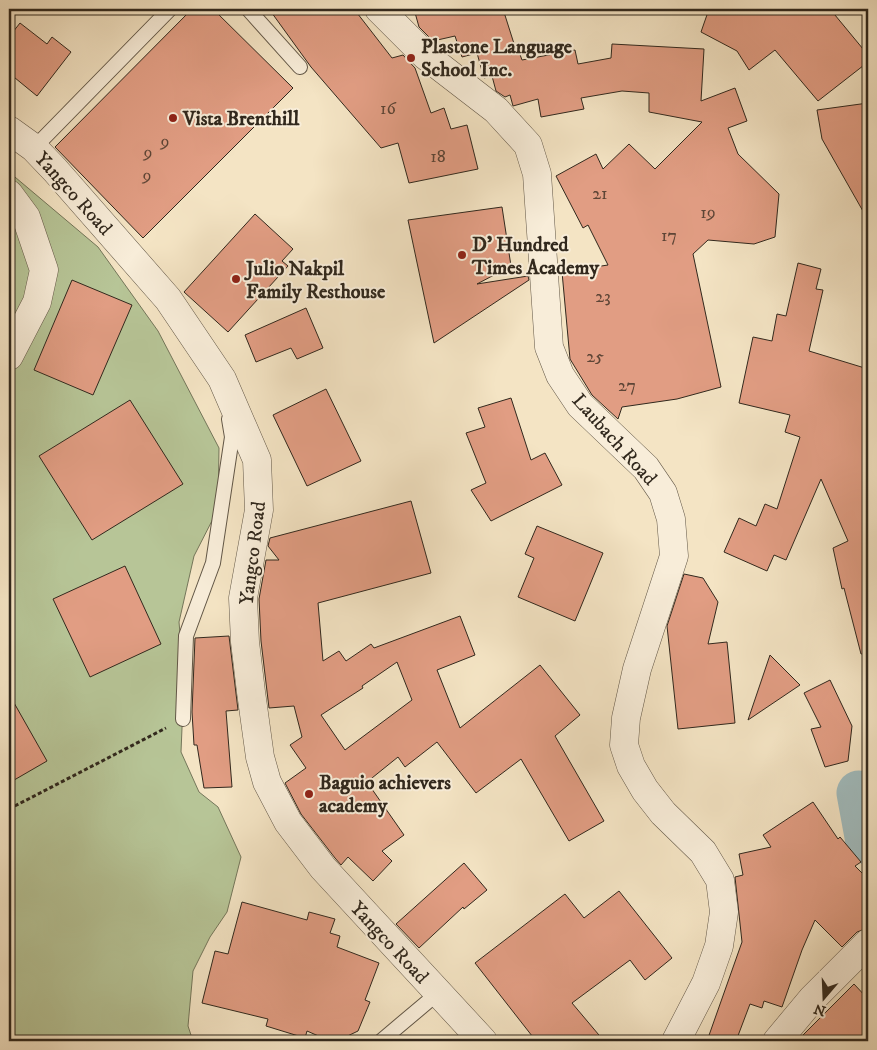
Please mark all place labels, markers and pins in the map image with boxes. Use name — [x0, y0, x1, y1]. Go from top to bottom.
place label: Plastone Language School Inc. — [421, 35, 573, 83]
marker: Plastone Language School Inc. — [405, 52, 417, 64]
place label: Vista Brenthill — [182, 107, 300, 132]
marker: Vista Brenthill — [167, 112, 179, 124]
place label: D' Hundred Times Academy — [471, 233, 599, 281]
marker: D' Hundred Times Academy — [456, 249, 468, 261]
place label: Julio Nakpil Family Resthouse — [244, 257, 386, 305]
marker: Julio Nakpil Family Resthouse — [230, 273, 242, 285]
place label: Baguio achievers academy — [319, 771, 451, 819]
marker: Baguio achievers academy — [303, 788, 315, 800]

